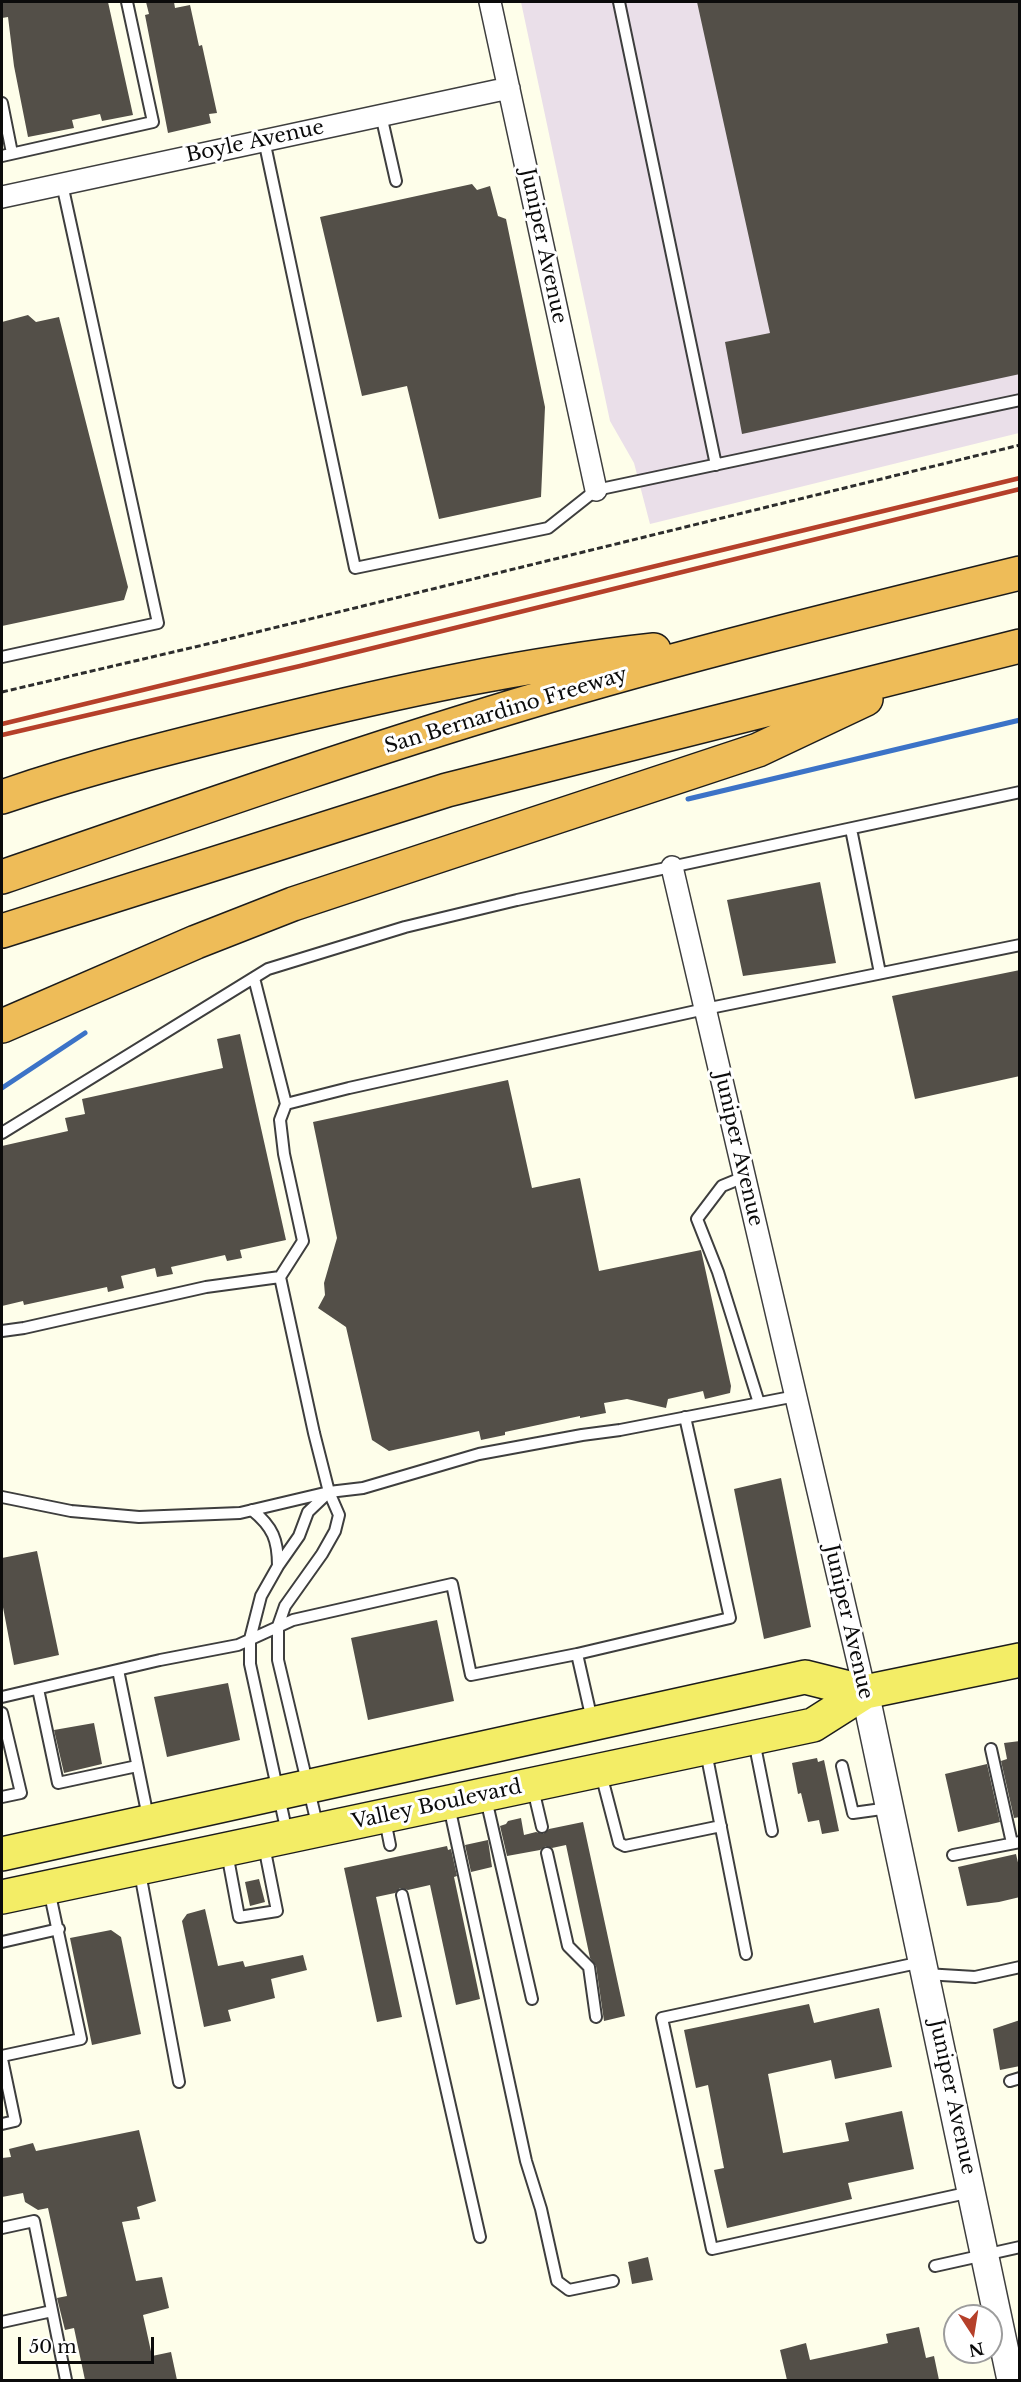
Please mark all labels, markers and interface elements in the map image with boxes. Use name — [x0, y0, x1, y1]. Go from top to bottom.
street label: Boyle Avenue — [184, 116, 326, 168]
street label: Juniper Avenue — [515, 166, 571, 326]
street label: San Bernardino Freeway — [382, 663, 630, 759]
street label: Juniper Avenue — [709, 1069, 767, 1229]
street label: Juniper Avenue — [819, 1542, 877, 1702]
street label: Valley Boulevard — [350, 1775, 524, 1835]
street label: Juniper Avenue — [924, 2017, 980, 2177]
north arrow — [943, 2304, 1003, 2364]
scale bar — [21, 2325, 158, 2363]
text: 50 m — [29, 2336, 77, 2358]
text: N — [967, 2338, 986, 2361]

